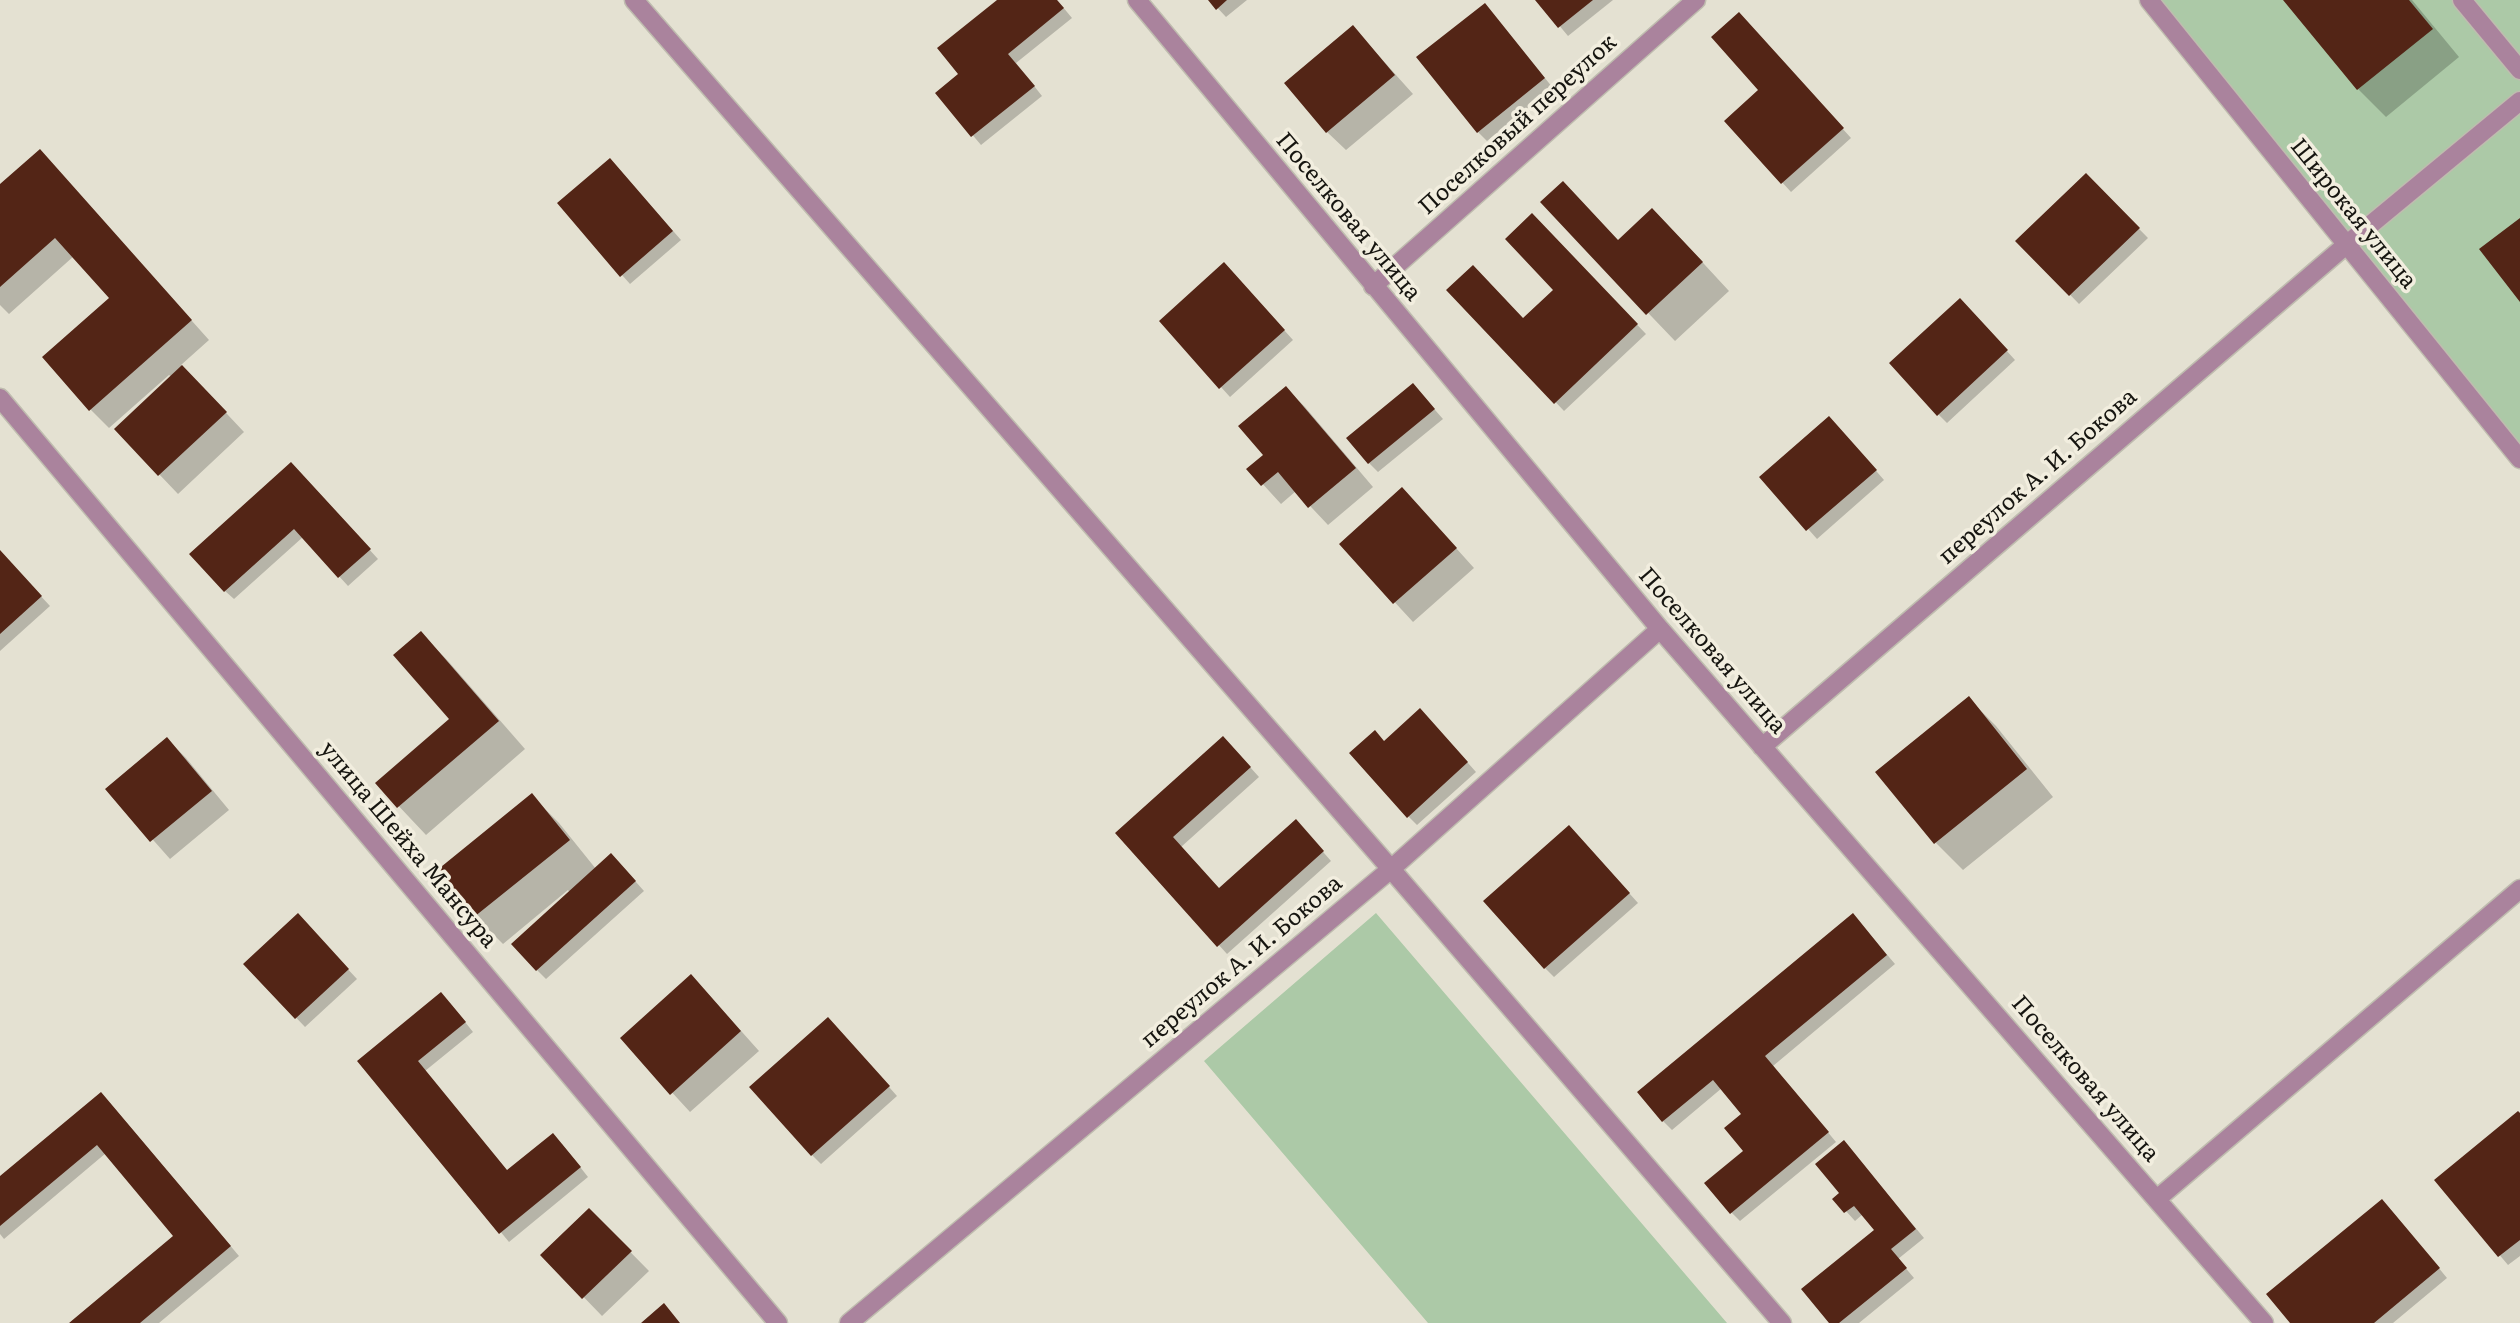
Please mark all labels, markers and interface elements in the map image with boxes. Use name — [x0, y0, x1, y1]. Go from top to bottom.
street label: Поселковый переулок — [1413, 29, 1623, 221]
street label: Поселковая улица — [1270, 127, 1426, 307]
street label: Широкая улица — [2284, 133, 2422, 295]
street label: переулок А. И. Бокова — [1933, 383, 2143, 571]
street label: Поселковая улица — [1632, 562, 1792, 740]
street label: улица Шейха Мансура — [314, 736, 502, 954]
street label: переулок А. И. Бокова — [1136, 870, 1348, 1054]
street label: Поселковая улица — [2005, 990, 2165, 1168]

